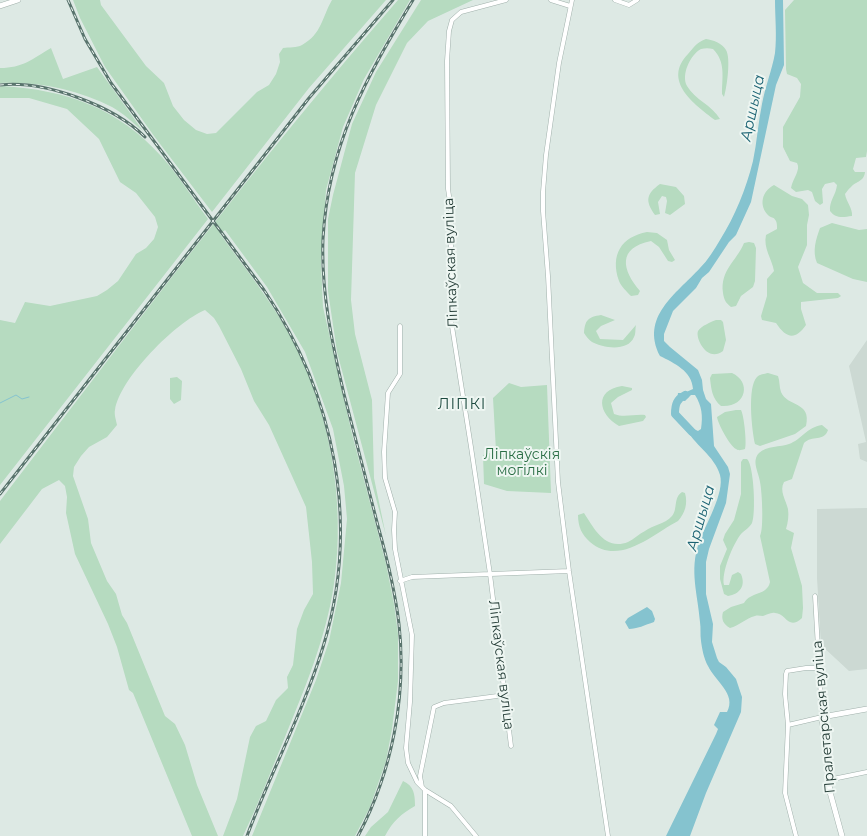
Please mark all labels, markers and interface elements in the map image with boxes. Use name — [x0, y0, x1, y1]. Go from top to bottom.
water label: Аршыца — [737, 73, 769, 143]
street label: Ліпкаўская вуліца — [440, 197, 462, 329]
district label: ЛІПКІ — [437, 396, 487, 414]
park label: Ліпкаўскія могілкі — [484, 447, 560, 480]
water label: Аршыца — [683, 483, 719, 553]
street label: Ліпкаўская вуліца — [485, 599, 517, 731]
street label: Пралетарская вуліца — [809, 640, 839, 794]

